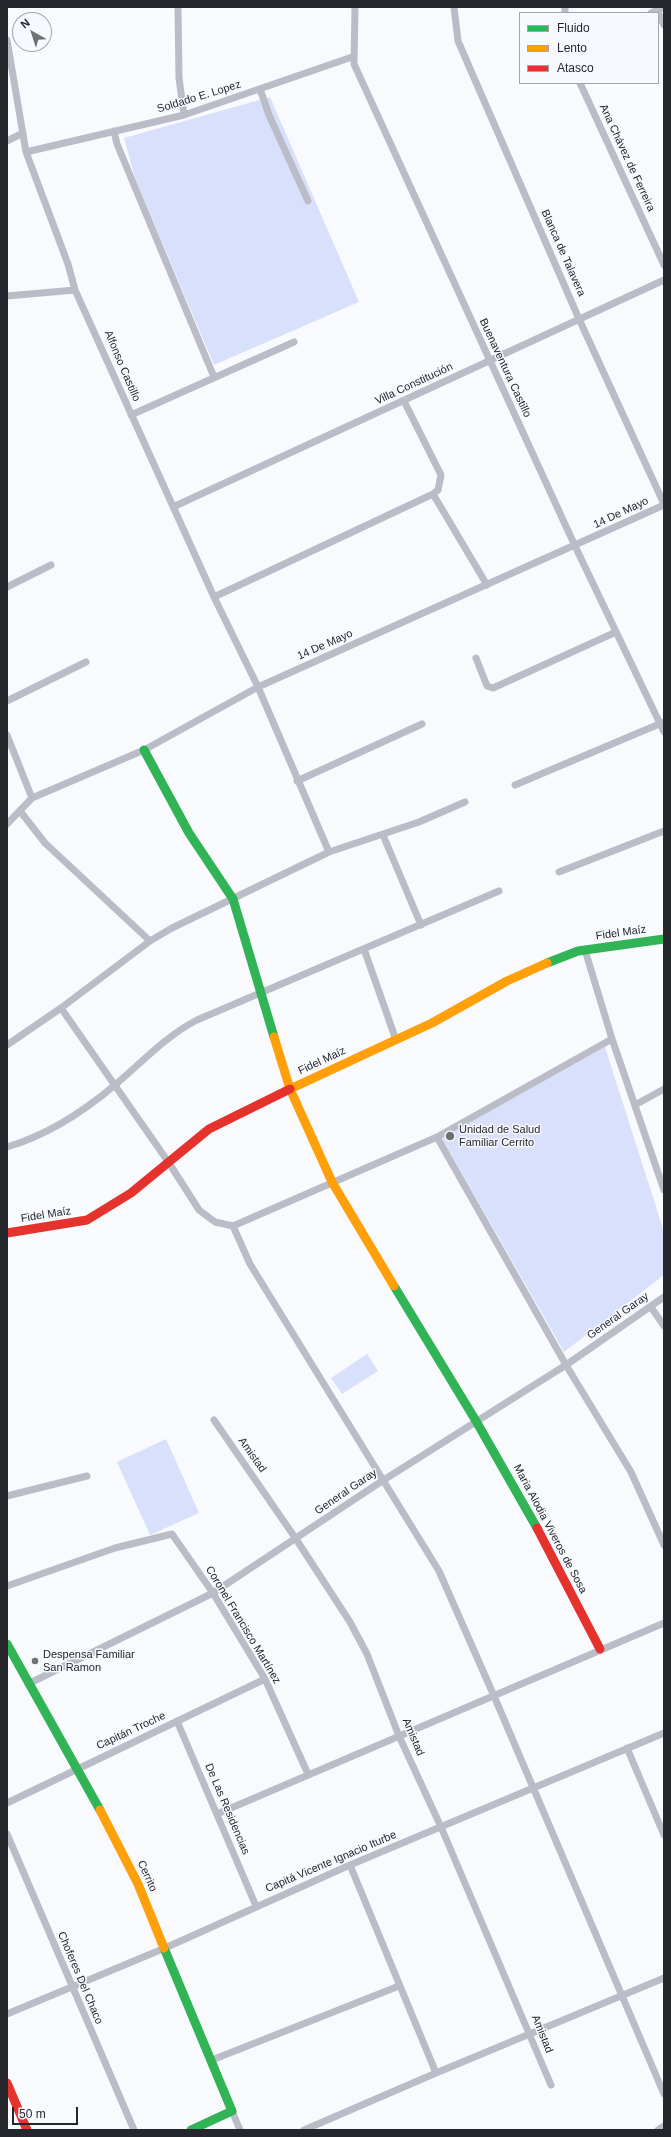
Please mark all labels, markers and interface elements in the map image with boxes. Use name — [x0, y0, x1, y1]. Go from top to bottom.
north arrow — [12, 12, 52, 52]
legend — [519, 12, 659, 84]
text: N — [18, 16, 32, 31]
text: Fluido — [557, 21, 590, 35]
text: Lento — [557, 41, 587, 55]
text: Atasco — [557, 61, 594, 75]
street label: Soldado E. Lopez — [156, 78, 242, 116]
street label: Ana Chávez de Ferreira — [596, 102, 658, 214]
street label: Blanca de Talavera — [538, 208, 588, 298]
street label: Buenaventura Castillo — [476, 316, 534, 420]
street label: Alfonso Castillo — [101, 329, 143, 403]
street label: Villa Constitución — [373, 360, 455, 408]
street label: 14 De Mayo — [591, 494, 651, 532]
street label: 14 De Mayo — [295, 627, 355, 663]
street label: Fidel Maíz — [595, 923, 647, 943]
street label: Fidel Maíz — [296, 1044, 348, 1078]
place label: Unidad de Salud Familiar Cerrito — [459, 1123, 540, 1149]
marker: Unidad de Salud Familiar Cerrito — [444, 1130, 456, 1142]
street label: Fidel Maíz — [20, 1205, 72, 1225]
street label: General Garay — [585, 1290, 651, 1342]
street label: Amistad — [235, 1435, 269, 1475]
street label: Maria Alodia Viveros de Sosa — [510, 1462, 590, 1596]
street label: General Garay — [312, 1466, 380, 1518]
street label: Coronel Francisco Martínez — [203, 1564, 283, 1686]
place label: Despensa Familiar San Ramon — [43, 1648, 135, 1674]
marker: Despensa Familiar San Ramon — [30, 1656, 40, 1666]
street label: Capitán Troche — [94, 1709, 168, 1753]
street label: Amistad — [399, 1716, 427, 1758]
street label: De Las Residencias — [202, 1761, 252, 1857]
street label: Capitá Vicente Ignacio Iturbe — [263, 1828, 399, 1896]
street label: Cerrito — [134, 1858, 160, 1894]
street label: Choferes Del Chaco — [55, 1930, 105, 2026]
street label: Amistad — [528, 2013, 556, 2055]
scale bar — [14, 2099, 80, 2125]
text: 50 m — [19, 2107, 46, 2121]

